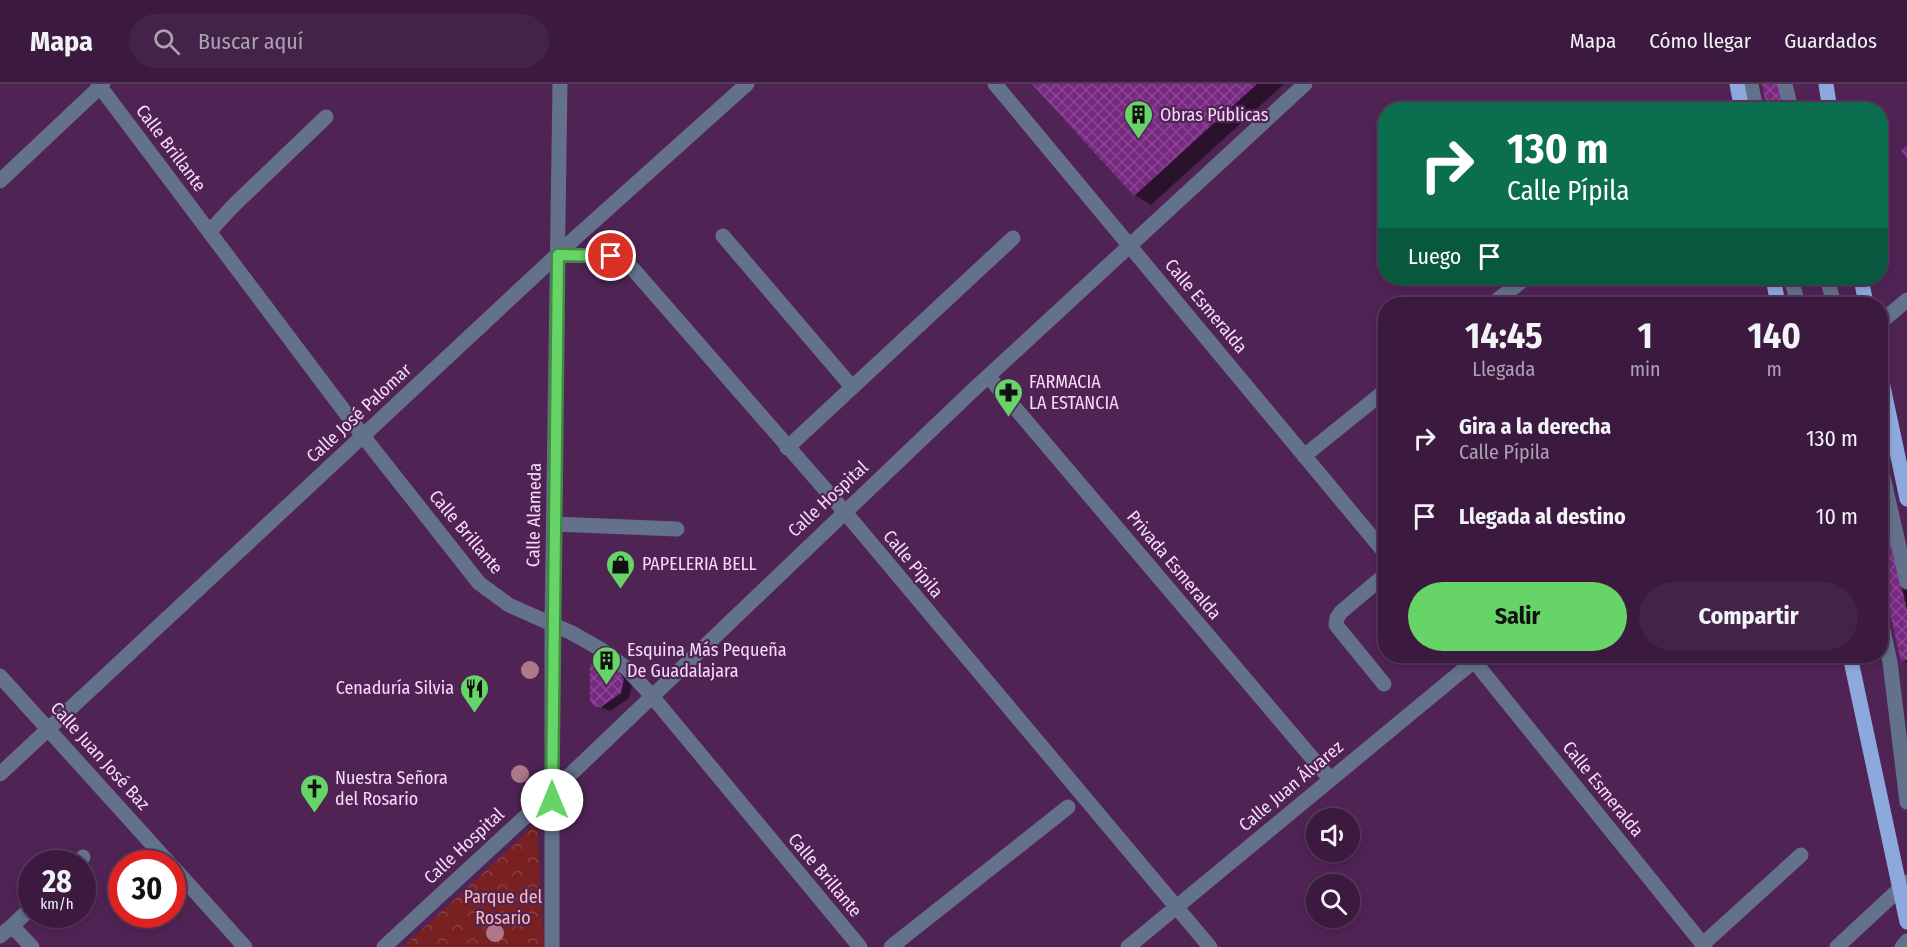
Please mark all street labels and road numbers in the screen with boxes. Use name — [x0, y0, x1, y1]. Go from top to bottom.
street label: Calle Brillante — [131, 100, 211, 196]
street label: Calle Esmeralda — [1160, 254, 1252, 358]
street label: Calle José Palomar — [302, 358, 417, 467]
street label: Calle Hospital — [783, 456, 873, 542]
street label: Calle Alameda — [522, 462, 546, 567]
street label: Calle Brillante — [424, 485, 508, 579]
street label: Privada Esmeralda — [1122, 506, 1226, 624]
street label: Calle Pípila — [878, 526, 948, 602]
street label: Calle Juan José Baz — [46, 697, 154, 815]
street label: Calle Juan Álvarez — [1234, 735, 1348, 836]
street label: Calle Esmeralda — [1558, 737, 1648, 841]
street label: Calle Hospital — [419, 803, 509, 889]
street label: Calle Brillante — [783, 828, 867, 922]

